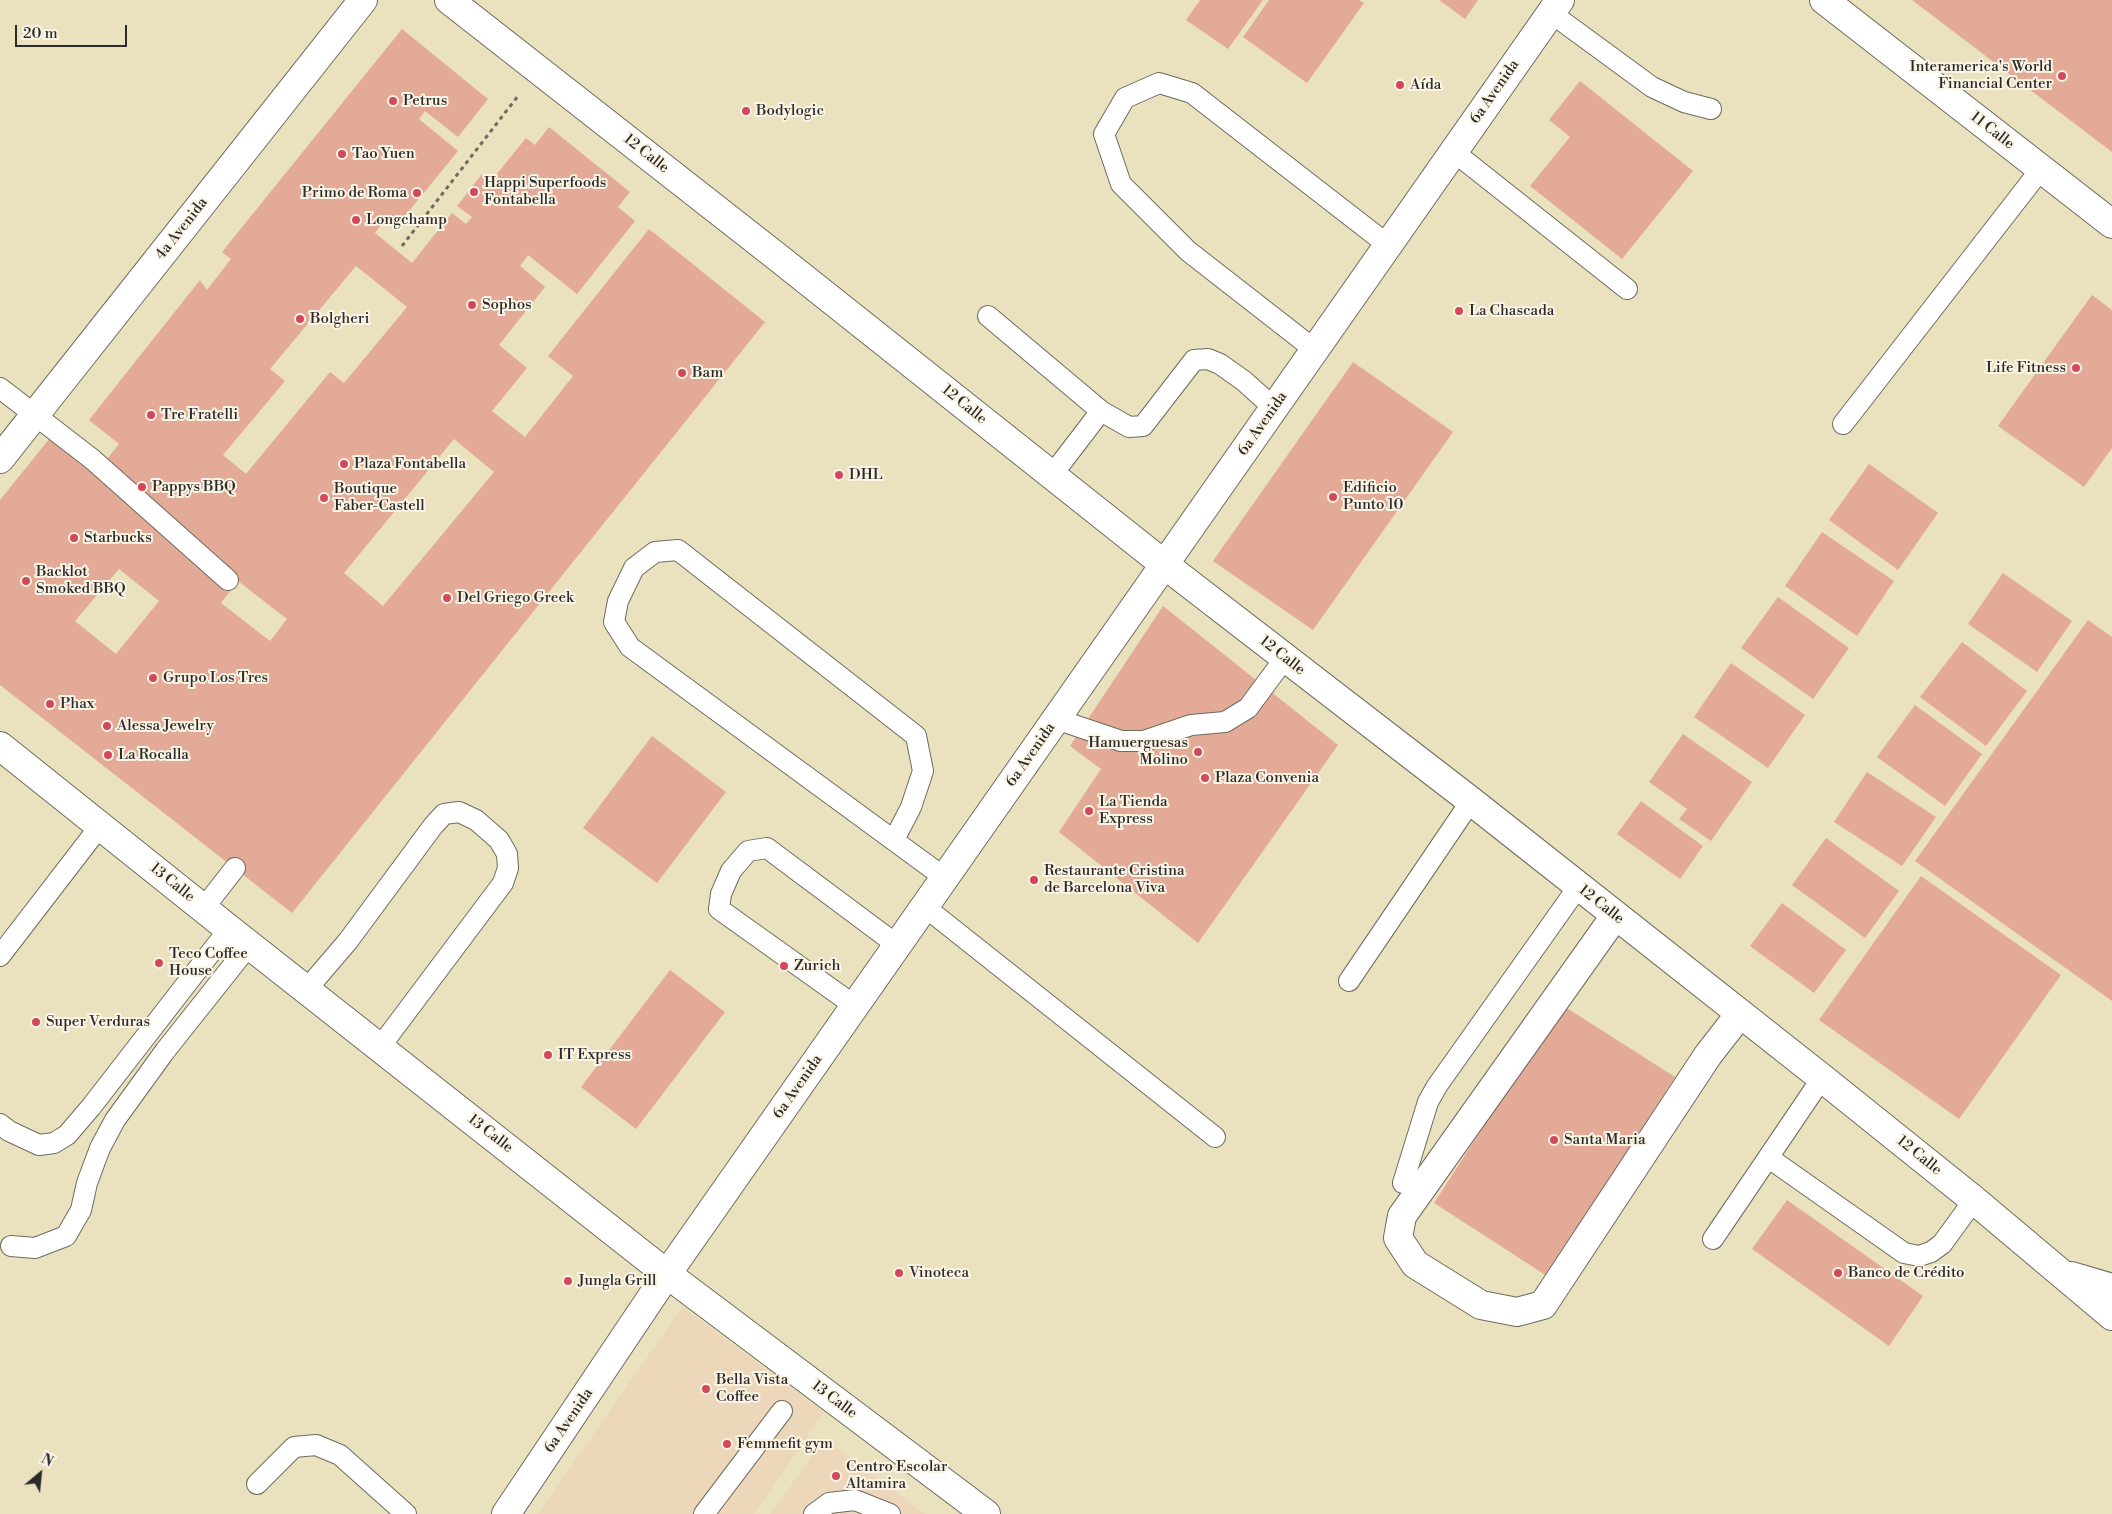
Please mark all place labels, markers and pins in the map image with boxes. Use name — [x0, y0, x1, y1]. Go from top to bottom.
place label: Interamerica's World Financial Center — [1910, 58, 2052, 93]
marker: Interamerica's World Financial Center — [2056, 70, 2068, 82]
place label: Aída — [1410, 76, 1441, 94]
marker: Aída — [1394, 79, 1406, 91]
place label: Petrus — [403, 92, 447, 110]
marker: Petrus — [387, 95, 399, 107]
place label: Bodylogic — [756, 102, 824, 120]
marker: Bodylogic — [740, 105, 752, 117]
place label: Tao Yuen — [352, 145, 415, 163]
marker: Tao Yuen — [336, 148, 348, 160]
place label: Happi Superfoods Fontabella — [484, 174, 606, 209]
place label: Primo de Roma — [302, 184, 407, 202]
marker: Happi Superfoods Fontabella — [468, 186, 480, 198]
marker: Primo de Roma — [411, 187, 423, 199]
place label: Longchamp — [366, 211, 447, 229]
marker: Longchamp — [350, 214, 362, 226]
place label: Sophos — [482, 296, 532, 314]
marker: Sophos — [466, 299, 478, 311]
place label: La Chascada — [1469, 302, 1554, 320]
marker: La Chascada — [1453, 305, 1465, 317]
place label: Bolgheri — [310, 310, 369, 328]
marker: Bolgheri — [294, 313, 306, 325]
place label: Life Fitness — [1986, 359, 2066, 377]
marker: Life Fitness — [2070, 362, 2082, 374]
place label: Bam — [692, 364, 723, 382]
marker: Bam — [676, 367, 688, 379]
place label: Tre Fratelli — [161, 406, 238, 424]
marker: Tre Fratelli — [145, 409, 157, 421]
place label: Plaza Fontabella — [354, 455, 466, 473]
marker: Plaza Fontabella — [338, 458, 350, 470]
place label: DHL — [849, 466, 883, 484]
marker: DHL — [833, 469, 845, 481]
place label: Pappys BBQ — [152, 478, 236, 496]
place label: Edificio Punto 10 — [1343, 479, 1403, 514]
place label: Boutique Faber-Castell — [334, 480, 425, 515]
marker: Pappys BBQ — [136, 481, 148, 493]
marker: Edificio Punto 10 — [1327, 491, 1339, 503]
marker: Boutique Faber-Castell — [318, 492, 330, 504]
place label: Starbucks — [84, 529, 152, 547]
marker: Starbucks — [68, 532, 80, 544]
place label: Backlot Smoked BBQ — [36, 563, 126, 598]
marker: Backlot Smoked BBQ — [20, 575, 32, 587]
place label: Del Griego Greek — [457, 589, 574, 607]
marker: Del Griego Greek — [441, 592, 453, 604]
place label: Grupo Los Tres — [163, 669, 268, 687]
marker: Grupo Los Tres — [147, 672, 159, 684]
place label: Phax — [60, 695, 94, 713]
marker: Phax — [44, 698, 56, 710]
place label: Alessa Jewelry — [117, 717, 214, 735]
marker: Alessa Jewelry — [101, 720, 113, 732]
place label: Hamuerguesas Molino — [1088, 734, 1188, 769]
place label: La Rocalla — [118, 746, 189, 764]
marker: Hamuerguesas Molino — [1192, 746, 1204, 758]
marker: La Rocalla — [102, 749, 114, 761]
place label: Plaza Convenia — [1215, 769, 1319, 787]
marker: Plaza Convenia — [1199, 772, 1211, 784]
place label: La Tienda Express — [1099, 793, 1168, 828]
marker: La Tienda Express — [1083, 805, 1095, 817]
place label: Restaurante Cristina de Barcelona Viva — [1044, 862, 1185, 897]
marker: Restaurante Cristina de Barcelona Viva — [1028, 874, 1040, 886]
place label: Teco Coffee House — [169, 945, 248, 980]
marker: Teco Coffee House — [153, 957, 165, 969]
place label: Zurich — [794, 957, 840, 975]
marker: Zurich — [778, 960, 790, 972]
place label: Super Verduras — [46, 1013, 150, 1031]
marker: Super Verduras — [30, 1016, 42, 1028]
place label: IT Express — [558, 1046, 631, 1064]
marker: IT Express — [542, 1049, 554, 1061]
place label: Santa Maria — [1564, 1131, 1646, 1149]
marker: Santa Maria — [1548, 1134, 1560, 1146]
place label: Vinoteca — [909, 1264, 969, 1282]
place label: Banco de Crédito — [1848, 1264, 1964, 1282]
marker: Vinoteca — [893, 1267, 905, 1279]
marker: Banco de Crédito — [1832, 1267, 1844, 1279]
place label: Jungla Grill — [578, 1272, 656, 1290]
marker: Jungla Grill — [562, 1275, 574, 1287]
place label: Bella Vista Coffee — [716, 1371, 788, 1406]
marker: Bella Vista Coffee — [700, 1383, 712, 1395]
place label: Femmefit gym — [737, 1435, 833, 1453]
marker: Femmefit gym — [721, 1438, 733, 1450]
place label: Centro Escolar Altamira — [846, 1458, 947, 1493]
marker: Centro Escolar Altamira — [830, 1470, 842, 1482]

